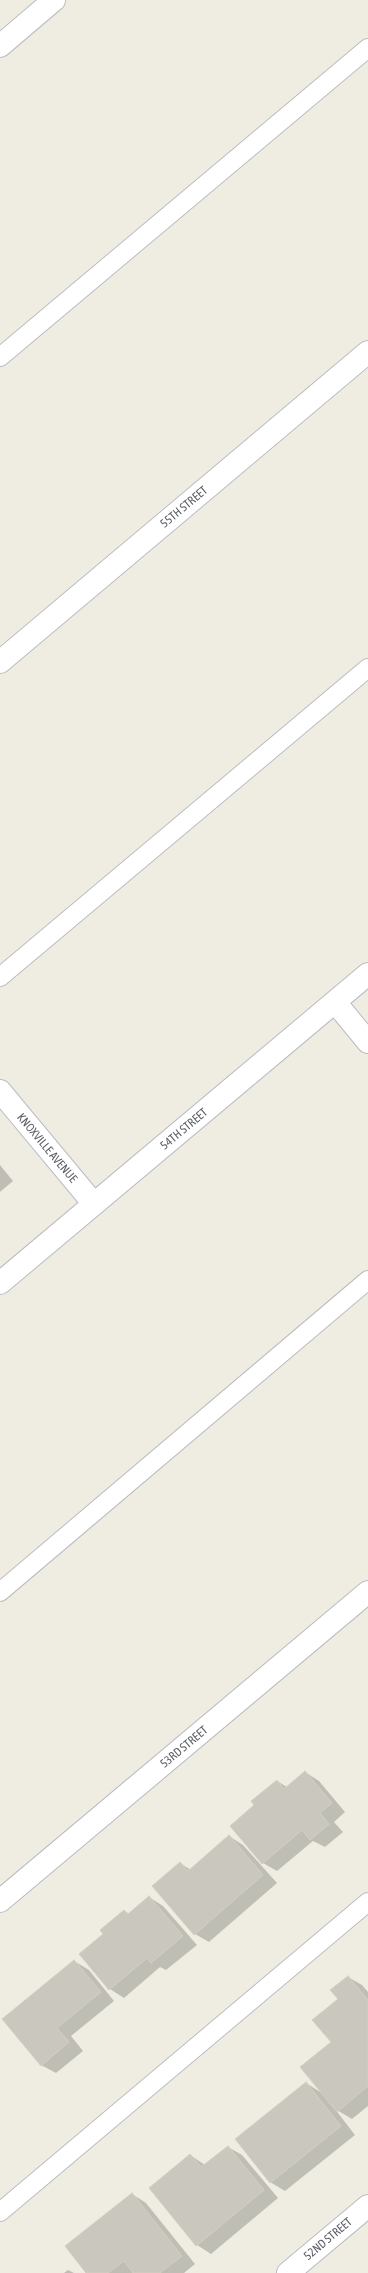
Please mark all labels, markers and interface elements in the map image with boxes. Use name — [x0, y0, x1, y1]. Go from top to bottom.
street label: 55TH STREET — [158, 483, 210, 531]
street label: 54TH STREET — [158, 1105, 210, 1153]
street label: KNOXVILLE AVENUE — [14, 1110, 80, 1186]
street label: 53RD STREET — [157, 1723, 211, 1771]
street label: 52ND STREET — [301, 2215, 355, 2263]

